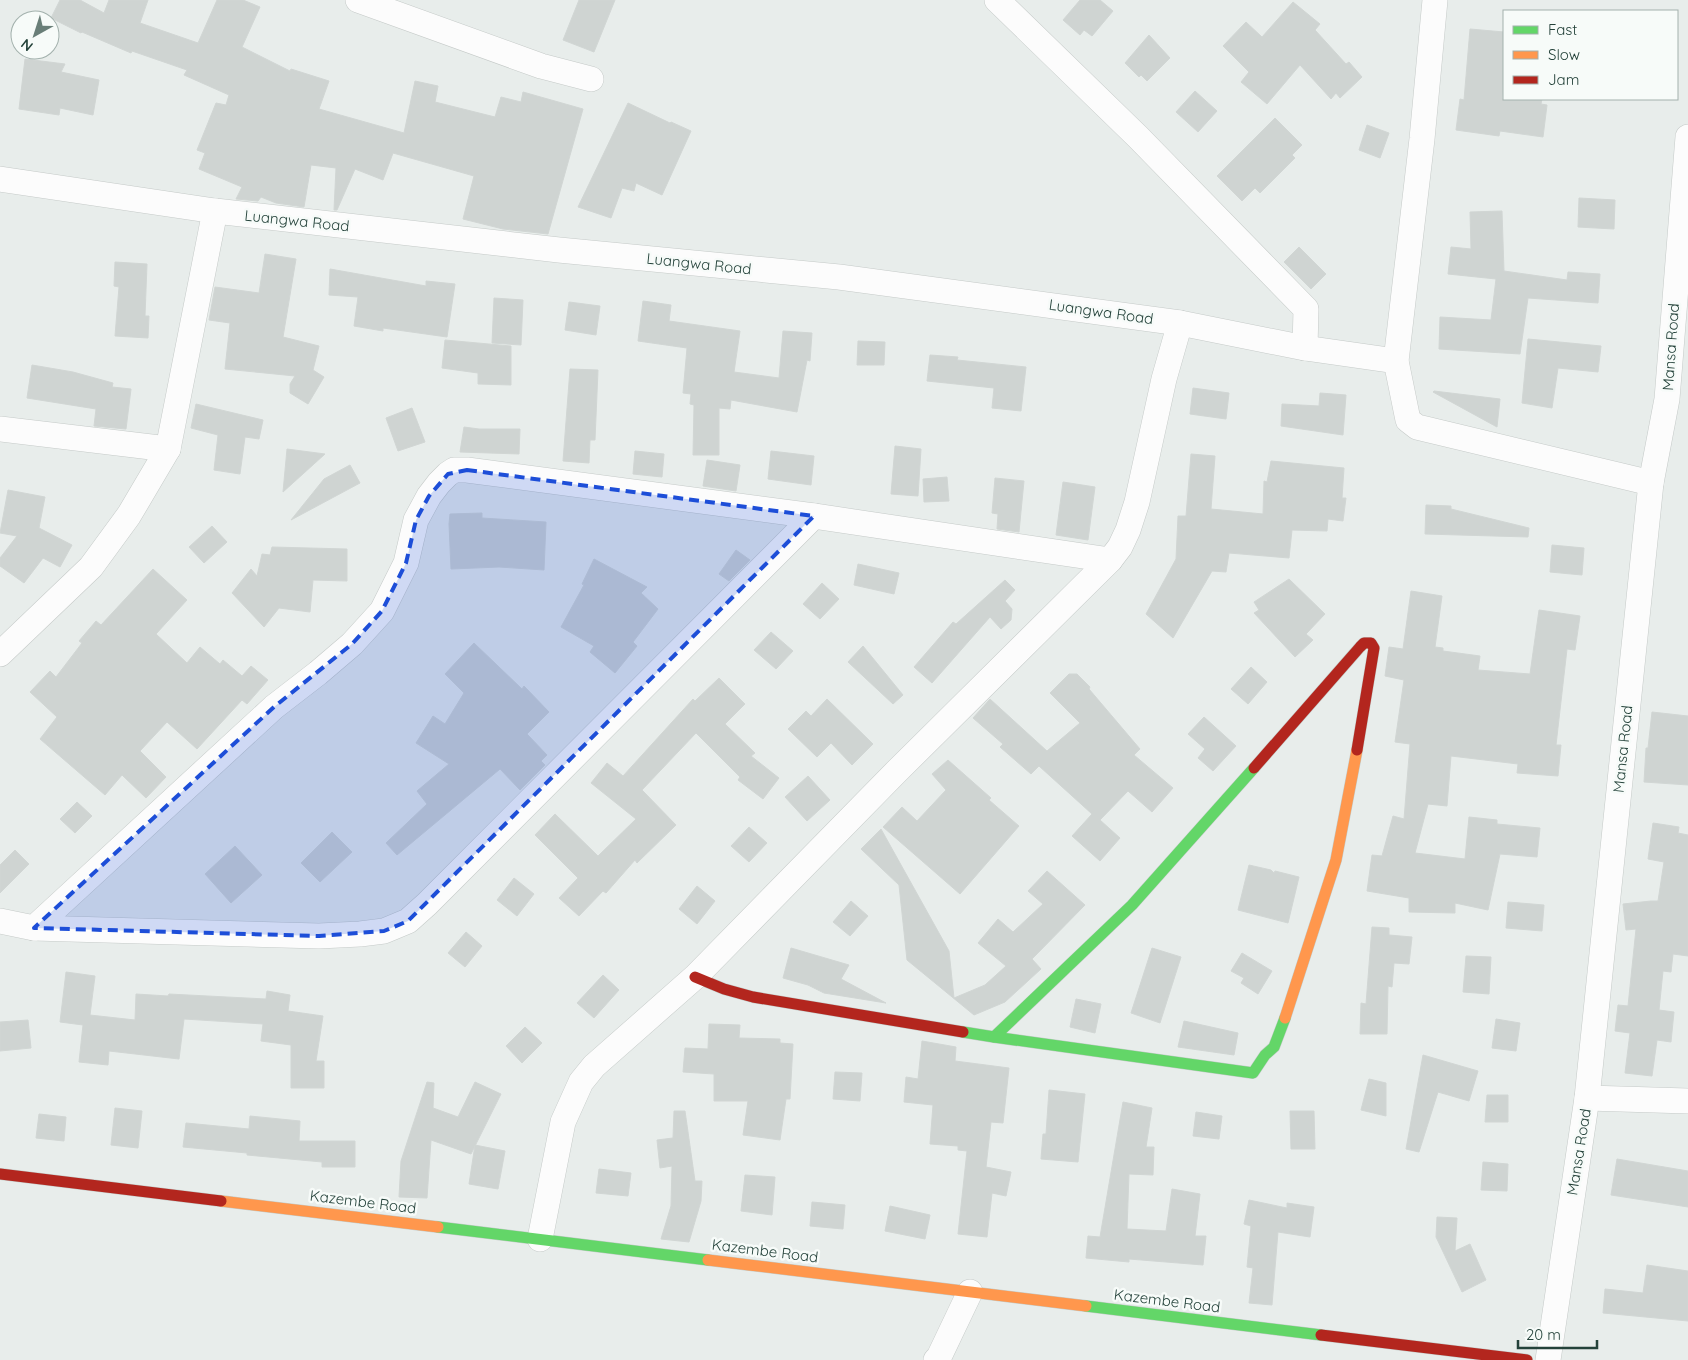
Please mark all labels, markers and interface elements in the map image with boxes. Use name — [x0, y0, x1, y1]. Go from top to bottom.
north arrow — [10, 10, 60, 60]
legend — [1503, 10, 1678, 100]
text: Fast — [1548, 20, 1577, 39]
text: N — [17, 35, 36, 55]
text: Slow — [1548, 45, 1580, 64]
text: Jam — [1548, 70, 1579, 89]
street label: Luangwa Road — [244, 206, 350, 235]
street label: Luangwa Road — [646, 249, 752, 278]
street label: Luangwa Road — [1048, 295, 1155, 328]
street label: Mansa Road — [1658, 303, 1683, 391]
street label: Mansa Road — [1608, 704, 1637, 794]
street label: Mansa Road — [1562, 1107, 1595, 1197]
street label: Kazembe Road — [309, 1186, 417, 1217]
street label: Kazembe Road — [711, 1235, 819, 1266]
street label: Kazembe Road — [1113, 1285, 1221, 1316]
scale bar — [1518, 1318, 1597, 1350]
text: 20 m — [1526, 1325, 1561, 1344]

